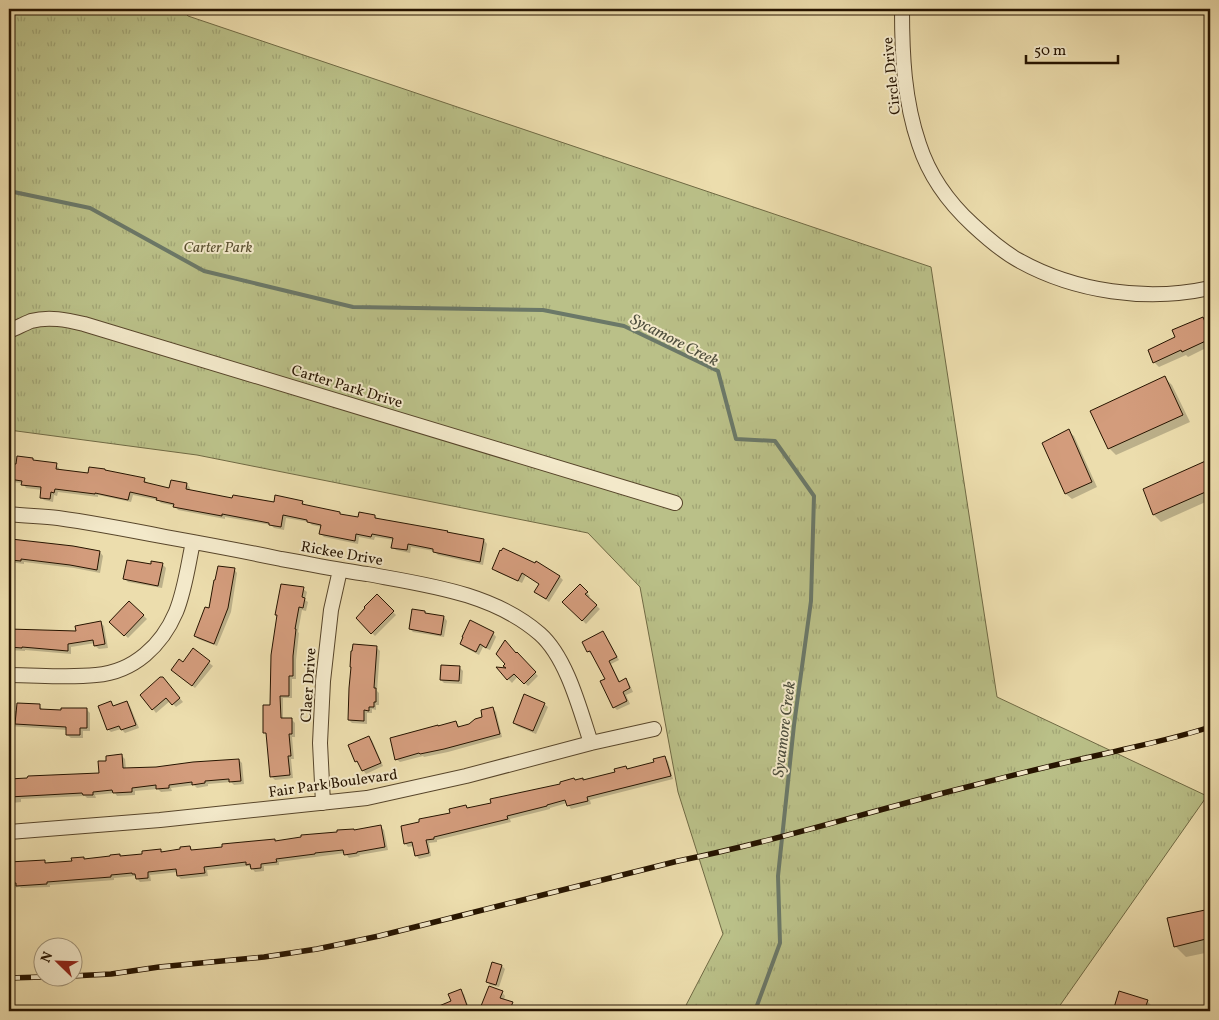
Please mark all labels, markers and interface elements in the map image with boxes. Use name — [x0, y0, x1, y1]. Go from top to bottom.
scale bar — [1026, 32, 1119, 64]
street label: Circle Drive — [878, 36, 907, 116]
text: 50 m — [1034, 41, 1066, 62]
park label: Carter Park — [183, 238, 253, 259]
water label: Sycamore Creek — [626, 309, 723, 373]
street label: Carter Park Drive — [288, 361, 405, 414]
street label: Rickee Drive — [299, 537, 384, 572]
street label: Claer Drive — [296, 647, 323, 723]
water label: Sycamore Creek — [768, 679, 802, 778]
street label: Fair Park Boulevard — [267, 765, 399, 804]
north arrow — [32, 938, 82, 988]
text: N — [37, 949, 58, 966]

